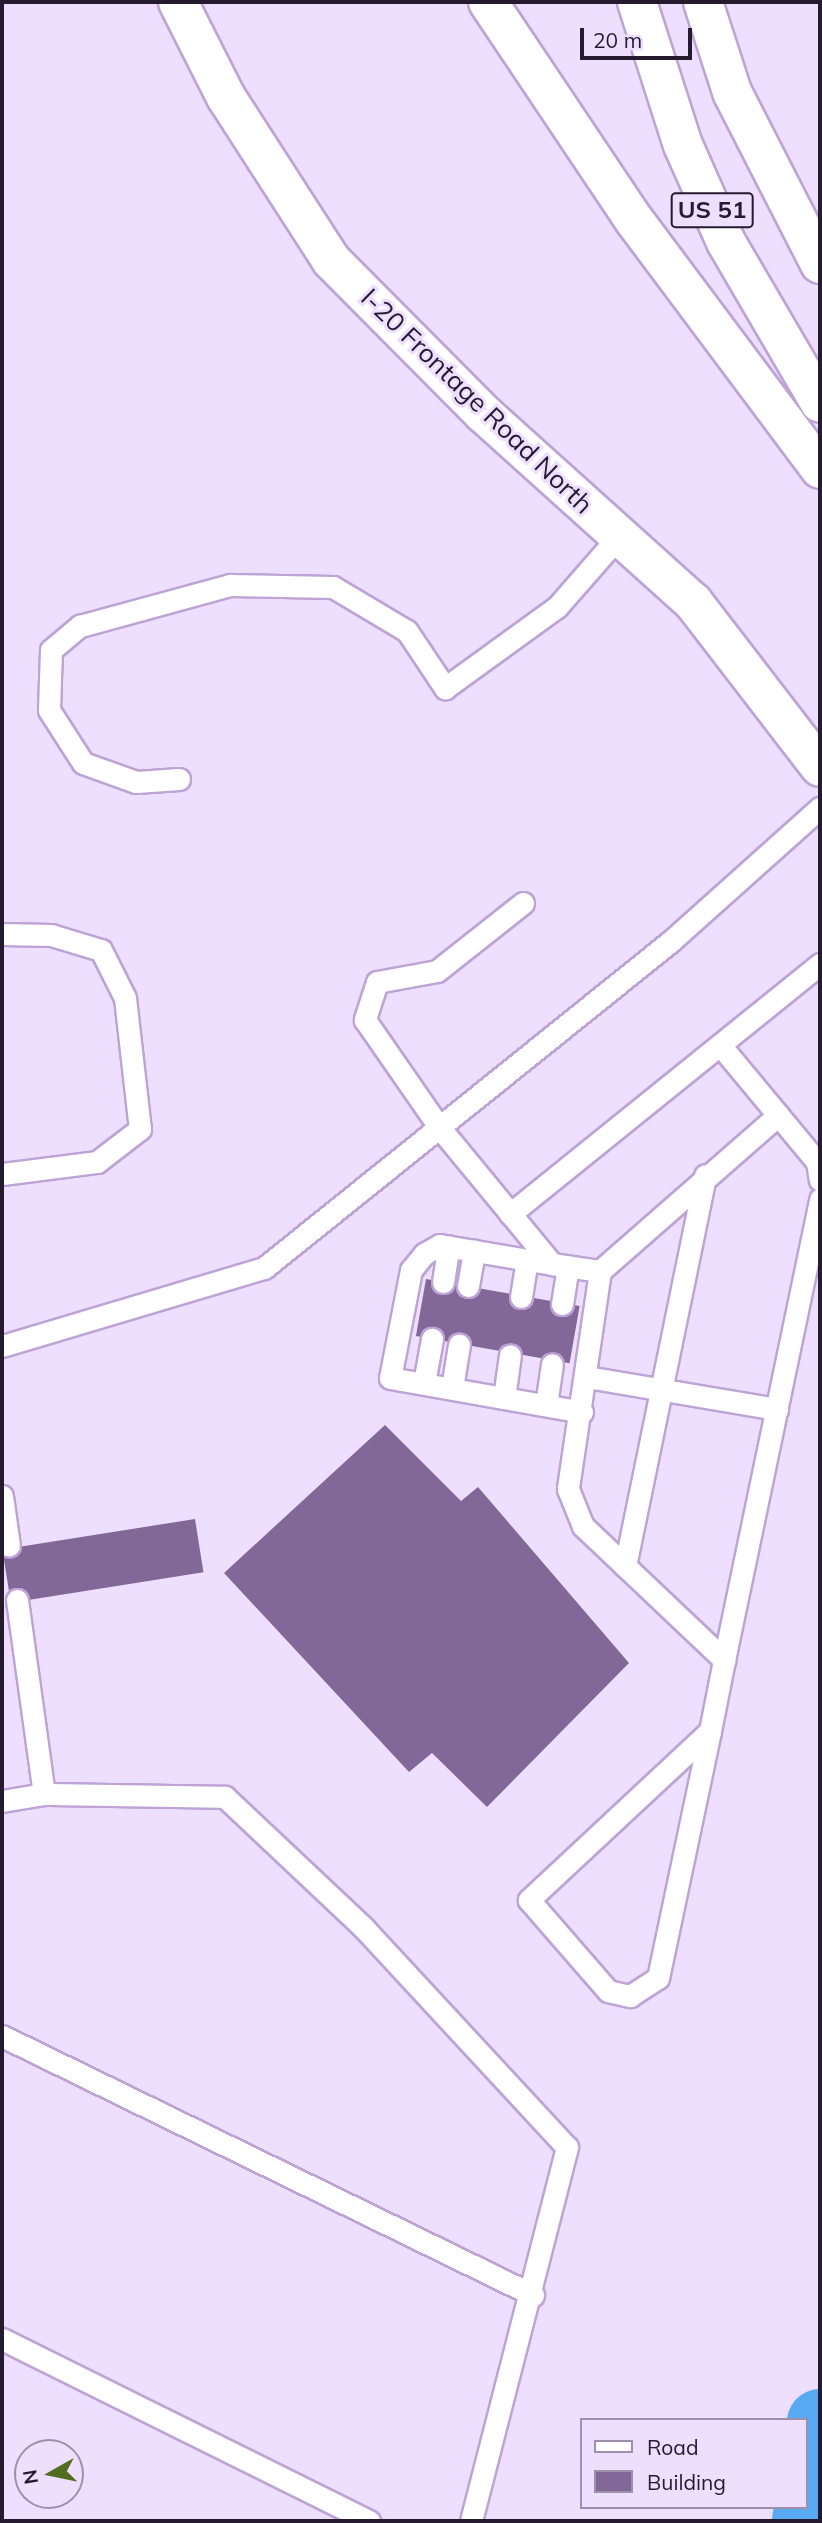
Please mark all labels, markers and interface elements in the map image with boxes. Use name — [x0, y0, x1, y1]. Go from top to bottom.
scale bar — [584, 14, 696, 58]
text: 20 m — [593, 27, 642, 53]
road number: US 51 — [670, 190, 754, 230]
street label: I-20 Frontage Road North — [355, 282, 599, 520]
legend — [580, 2418, 808, 2509]
text: Road — [647, 2434, 698, 2460]
north arrow — [14, 2439, 84, 2509]
text: N — [17, 2468, 43, 2486]
text: Building — [647, 2469, 726, 2495]

